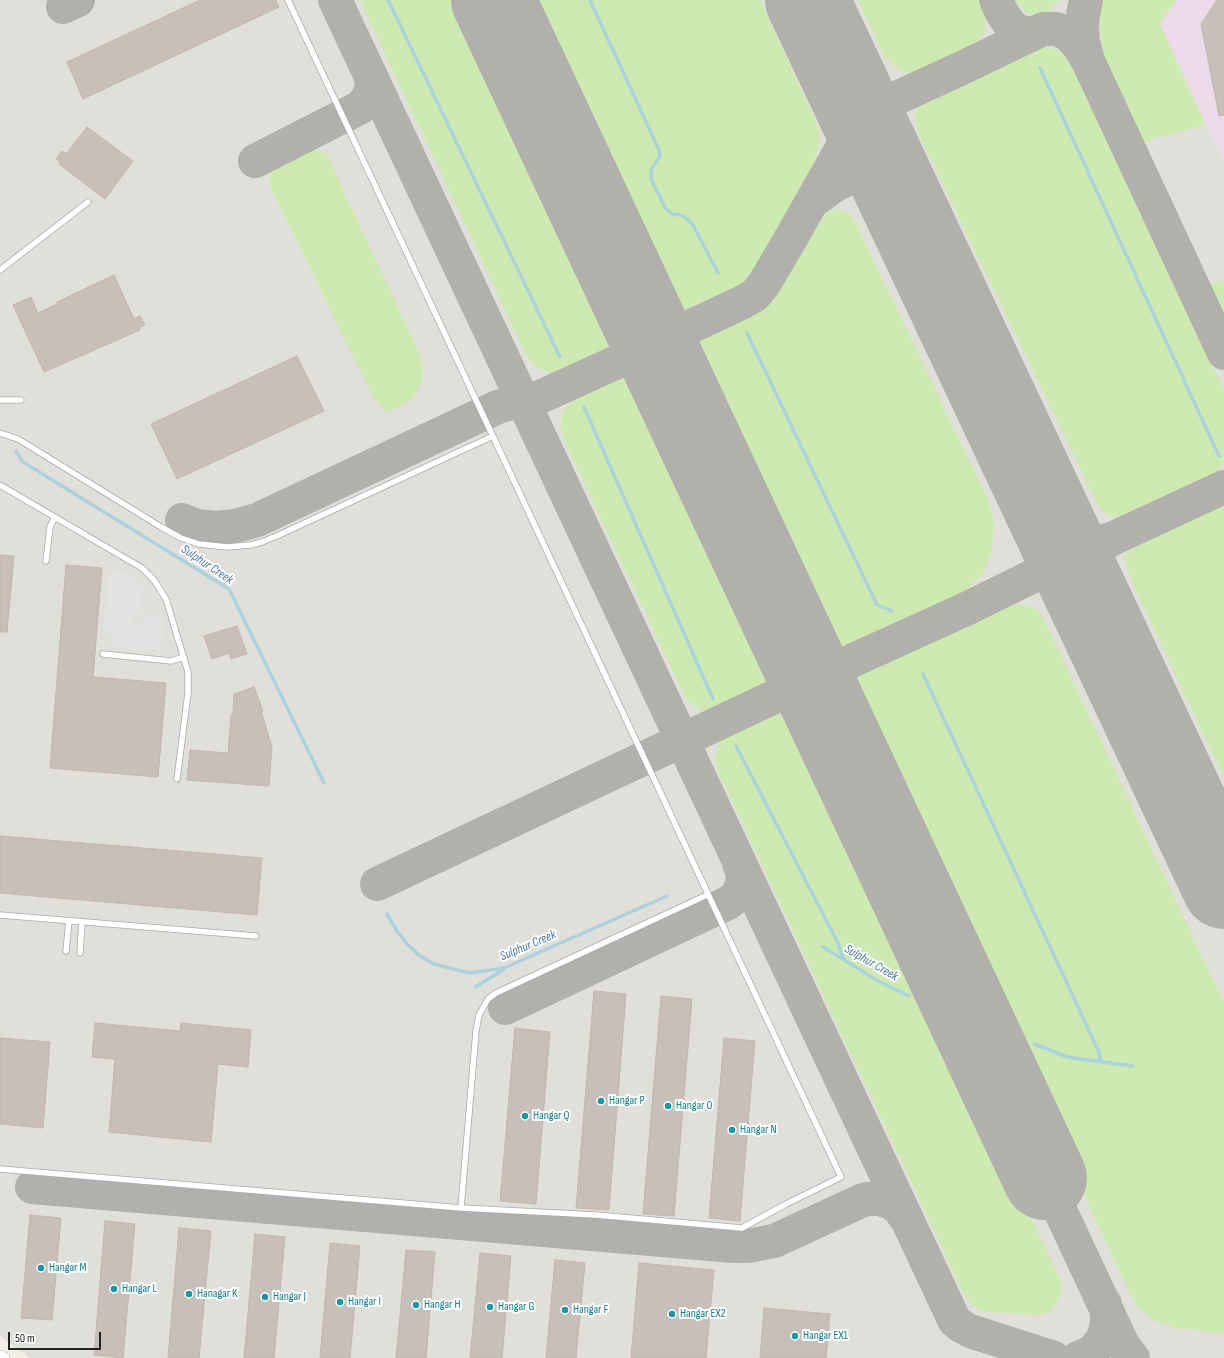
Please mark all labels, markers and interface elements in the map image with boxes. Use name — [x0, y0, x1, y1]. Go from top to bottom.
water label: Sulphur Creek — [178, 542, 236, 588]
water label: Sulphur Creek — [498, 927, 558, 965]
water label: Sulphur Creek — [841, 941, 901, 985]
place label: Hangar P — [609, 1094, 645, 1108]
marker: Hangar P — [596, 1096, 606, 1106]
place label: Hangar O — [676, 1099, 712, 1113]
marker: Hangar O — [663, 1101, 673, 1111]
place label: Hangar Q — [533, 1109, 569, 1123]
marker: Hangar Q — [520, 1111, 530, 1121]
place label: Hangar N — [740, 1123, 777, 1137]
marker: Hangar N — [727, 1125, 737, 1135]
place label: Hangar M — [49, 1261, 87, 1275]
marker: Hangar M — [36, 1263, 46, 1273]
place label: Hangar L — [122, 1282, 157, 1296]
marker: Hangar L — [109, 1284, 119, 1294]
place label: Hanagar K — [197, 1287, 238, 1301]
marker: Hanagar K — [184, 1289, 194, 1299]
place label: Hangar J — [273, 1290, 306, 1304]
marker: Hangar J — [260, 1292, 270, 1302]
place label: Hangar I — [348, 1295, 381, 1309]
marker: Hangar I — [335, 1297, 345, 1307]
place label: Hangar H — [424, 1298, 461, 1312]
marker: Hangar H — [411, 1300, 421, 1310]
place label: Hangar G — [498, 1300, 534, 1314]
marker: Hangar G — [485, 1302, 495, 1312]
place label: Hangar F — [573, 1303, 608, 1317]
marker: Hangar F — [560, 1305, 570, 1315]
place label: Hangar EX2 — [680, 1307, 726, 1321]
marker: Hangar EX2 — [667, 1309, 677, 1319]
scale bar — [10, 1324, 103, 1350]
place label: Hangar EX1 — [803, 1329, 848, 1343]
text: 50 m — [15, 1331, 35, 1346]
marker: Hangar EX1 — [790, 1331, 800, 1341]

